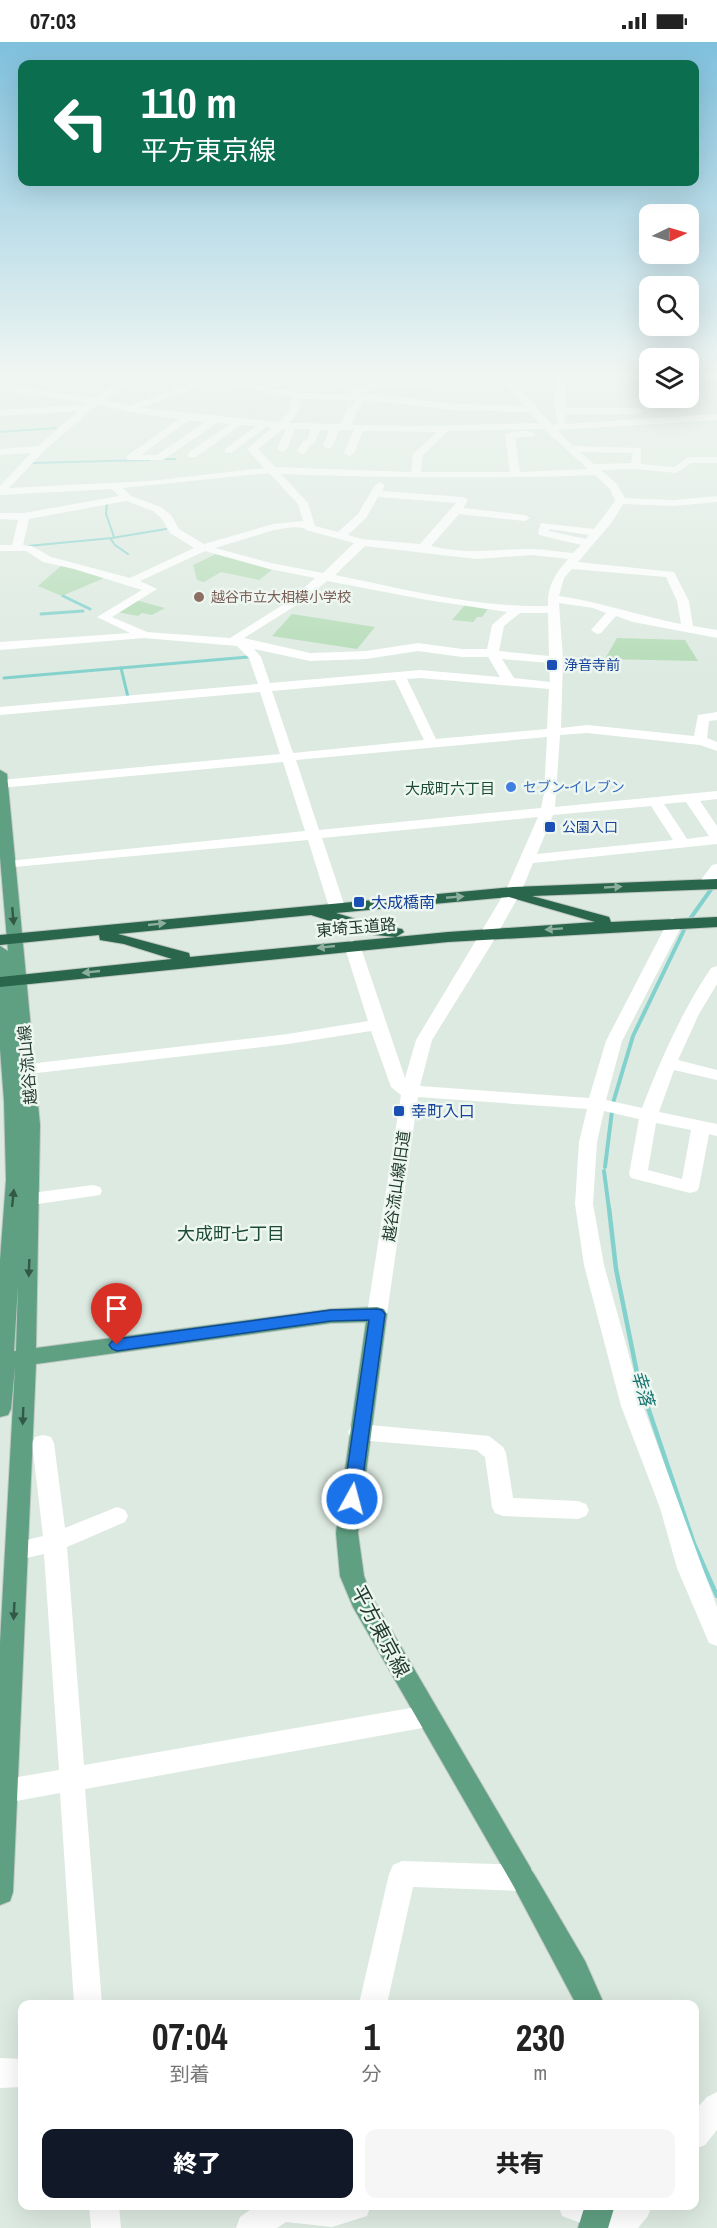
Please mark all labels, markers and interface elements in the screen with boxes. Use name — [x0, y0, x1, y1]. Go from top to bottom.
text: 07:03 — [30, 6, 76, 36]
text: 110 m — [141, 75, 237, 131]
icon: left — [42, 84, 120, 162]
text: 平方東京線 — [141, 132, 276, 168]
north arrow — [639, 204, 699, 264]
map controls — [639, 204, 699, 408]
button: search — [639, 276, 699, 336]
button: layers — [639, 348, 699, 408]
place label: 越谷市立大相模小学校 — [211, 588, 351, 606]
marker: 越谷市立大相模小学校 — [192, 590, 206, 604]
place label: 浄音寺前 — [564, 656, 620, 674]
marker: 浄音寺前 — [545, 658, 559, 672]
district label: 大成町六丁目 — [405, 778, 495, 799]
place label: セブン-イレブン — [523, 778, 625, 796]
marker: セブン-イレブン — [504, 780, 518, 794]
place label: 公園入口 — [562, 818, 618, 836]
marker: 公園入口 — [543, 820, 557, 834]
one-way arrow — [603, 882, 622, 891]
place label: 大成橋南 — [371, 891, 435, 913]
one-way arrow — [446, 892, 465, 901]
marker: 大成橋南 — [352, 895, 366, 909]
one-way arrow — [8, 907, 18, 926]
street label: 東埼玉道路 — [315, 913, 397, 941]
one-way arrow — [147, 919, 166, 929]
one-way arrow — [544, 925, 563, 934]
one-way arrow — [317, 942, 336, 952]
one-way arrow — [81, 967, 100, 977]
street label: 越谷流山線 — [13, 1024, 41, 1106]
place label: 幸町入口 — [411, 1100, 475, 1122]
marker: 幸町入口 — [392, 1104, 406, 1118]
street label: 越谷流山線旧道 — [377, 1129, 415, 1243]
one-way arrow — [8, 1188, 18, 1207]
district label: 大成町七丁目 — [177, 1221, 285, 1246]
one-way arrow — [24, 1259, 34, 1278]
pin — [91, 1283, 142, 1345]
icon: arrive — [100, 1292, 133, 1325]
water label: 幸落 — [626, 1367, 661, 1412]
one-way arrow — [19, 1407, 28, 1426]
position arrow — [320, 1467, 384, 1531]
street label: 平方東京線 — [346, 1581, 416, 1681]
one-way arrow — [10, 1602, 19, 1621]
text: 07:04 — [152, 2013, 228, 2061]
text: 1 — [363, 2013, 380, 2061]
text: 230 — [516, 2014, 565, 2062]
text: m — [533, 2059, 547, 2086]
text: 到着 — [170, 2060, 210, 2087]
text: 分 — [362, 2060, 382, 2087]
button: 終了 — [42, 2129, 353, 2198]
button: 共有 — [365, 2129, 675, 2198]

